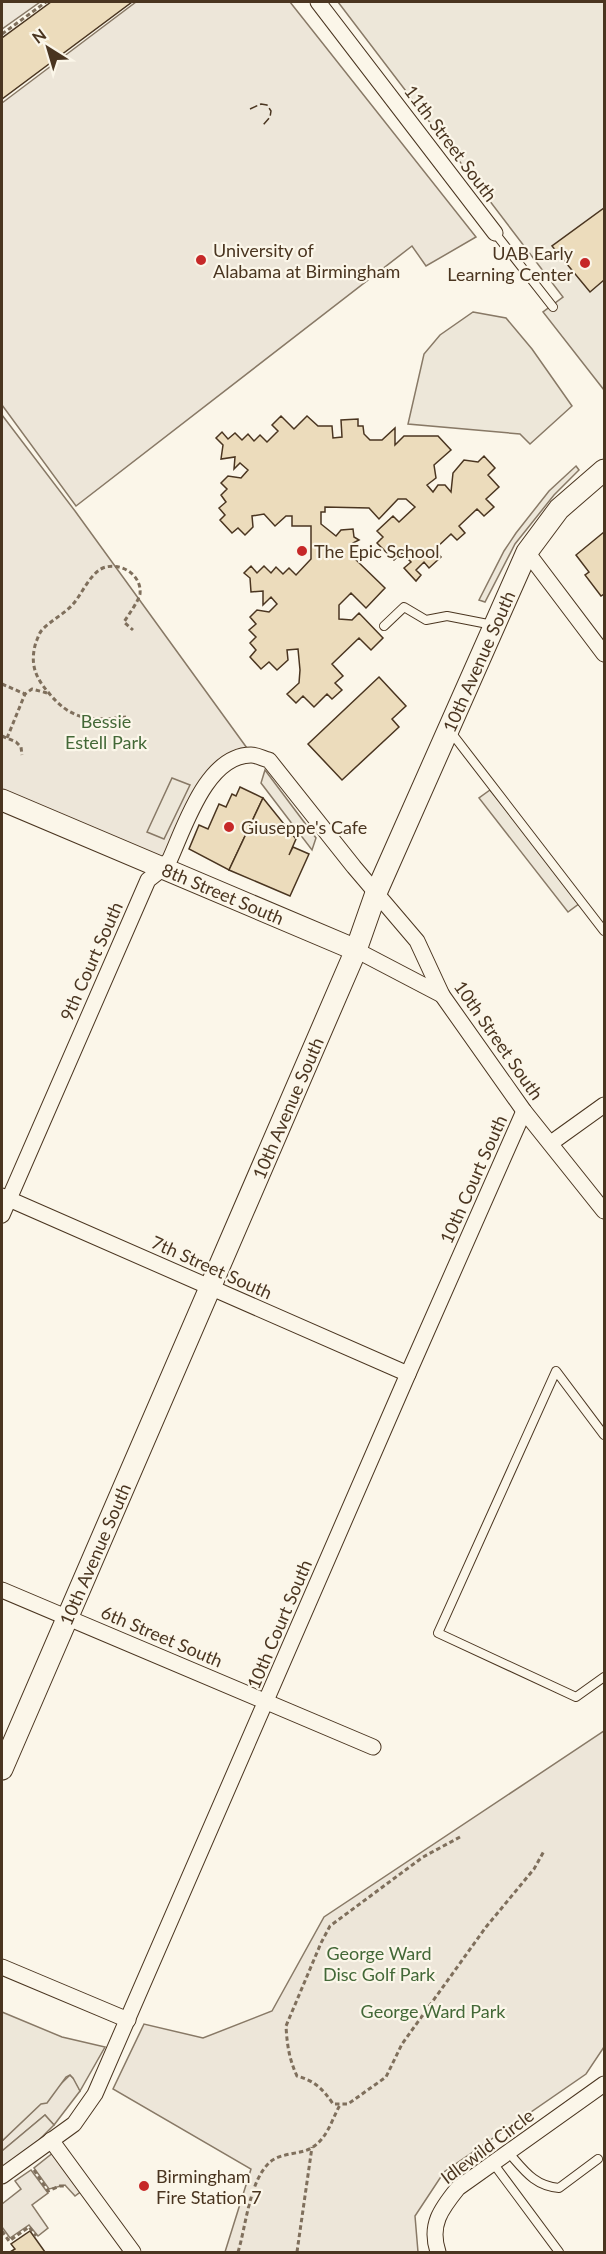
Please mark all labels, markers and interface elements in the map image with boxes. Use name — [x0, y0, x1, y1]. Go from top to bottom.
north arrow — [18, 18, 78, 78]
text: N — [28, 24, 49, 47]
street label: 11th Street South — [400, 80, 502, 206]
place label: University of Alabama at Birmingham — [213, 239, 400, 282]
place label: UAB Early Learning Center — [447, 242, 574, 285]
marker: University of Alabama at Birmingham — [194, 253, 208, 267]
marker: UAB Early Learning Center — [578, 256, 592, 270]
place label: The Epic School — [314, 540, 439, 562]
marker: The Epic School — [295, 544, 309, 558]
street label: 10th Avenue South — [438, 587, 519, 735]
park label: Bessie Estell Park — [65, 710, 148, 753]
place label: Giuseppe's Cafe — [241, 816, 367, 838]
marker: Giuseppe's Cafe — [222, 820, 236, 834]
street label: 8th Street South — [159, 858, 287, 929]
street label: 9th Court South — [55, 898, 127, 1024]
street label: 10th Street South — [450, 976, 548, 1104]
street label: 10th Avenue South — [247, 1034, 328, 1182]
street label: 10th Court South — [435, 1111, 511, 1247]
street label: 7th Street South — [148, 1231, 276, 1303]
street label: 10th Avenue South — [55, 1480, 135, 1628]
street label: 10th Court South — [242, 1556, 316, 1692]
street label: 6th Street South — [98, 1600, 226, 1672]
park label: George Ward Disc Golf Park — [323, 1942, 436, 1985]
park label: George Ward Park — [361, 2000, 506, 2022]
street label: Idlewild Circle — [436, 2104, 538, 2188]
place label: Birmingham Fire Station 7 — [156, 2165, 262, 2208]
marker: Birmingham Fire Station 7 — [137, 2179, 151, 2193]

